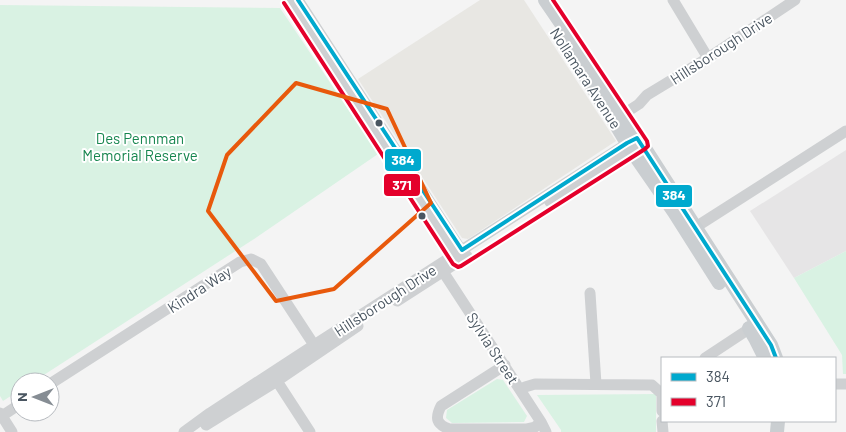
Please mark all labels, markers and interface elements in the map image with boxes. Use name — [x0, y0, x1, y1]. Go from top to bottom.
street label: Hillsborough Drive — [667, 8, 775, 88]
street label: Nollamara Avenue — [547, 24, 625, 132]
unlabelled marker — [374, 118, 384, 128]
park label: Des Pennman Memorial Reserve — [82, 129, 198, 164]
line badge: 384 — [384, 148, 422, 172]
text: 384 — [391, 151, 415, 168]
line badge: 371 — [383, 173, 421, 197]
text: 371 — [392, 176, 412, 193]
line badge: 384 — [655, 184, 693, 208]
text: 384 — [662, 186, 686, 203]
unlabelled marker — [417, 211, 427, 221]
street label: Hillsborough Drive — [331, 260, 439, 340]
street label: Kindra Way — [164, 262, 234, 316]
street label: Sylvia Street — [463, 309, 523, 387]
legend — [661, 357, 836, 422]
text: 384 — [706, 367, 730, 385]
north arrow — [10, 372, 60, 422]
text: N — [13, 392, 30, 402]
text: 371 — [706, 392, 726, 410]

